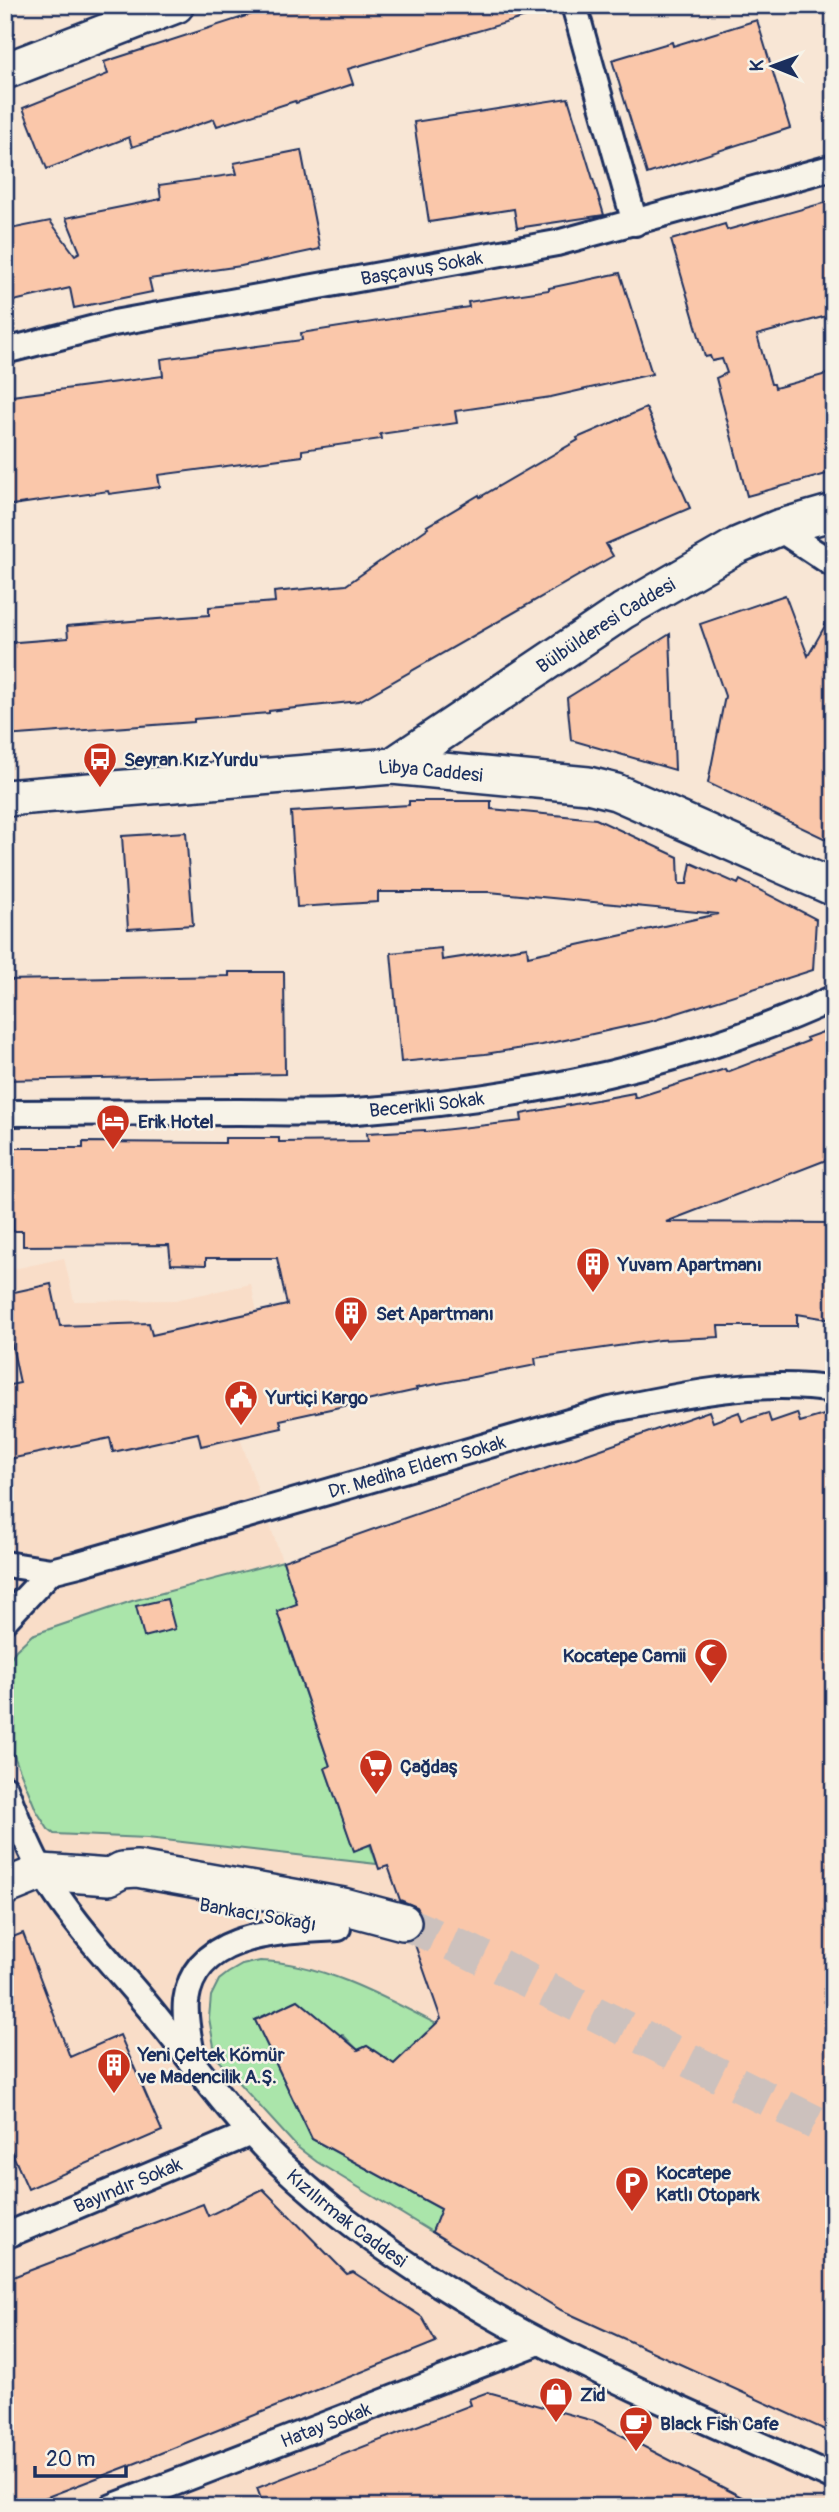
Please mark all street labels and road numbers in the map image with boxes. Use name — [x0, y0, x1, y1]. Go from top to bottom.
street label: Başçavuş Sokak — [359, 246, 485, 291]
street label: Bülbülderesi Caddesi — [532, 573, 680, 679]
street label: Libya Caddesi — [377, 755, 484, 788]
street label: Becerikli Sokak — [368, 1086, 486, 1123]
street label: Dr. Mediha Eldem Sokak — [325, 1430, 509, 1504]
street label: Bankacı Sokağı — [197, 1893, 318, 1937]
street label: Bayındır Sokak — [70, 2152, 186, 2219]
street label: Kızılırmak Caddesi — [281, 2164, 411, 2273]
street label: Hatay Sokak — [277, 2397, 375, 2454]

